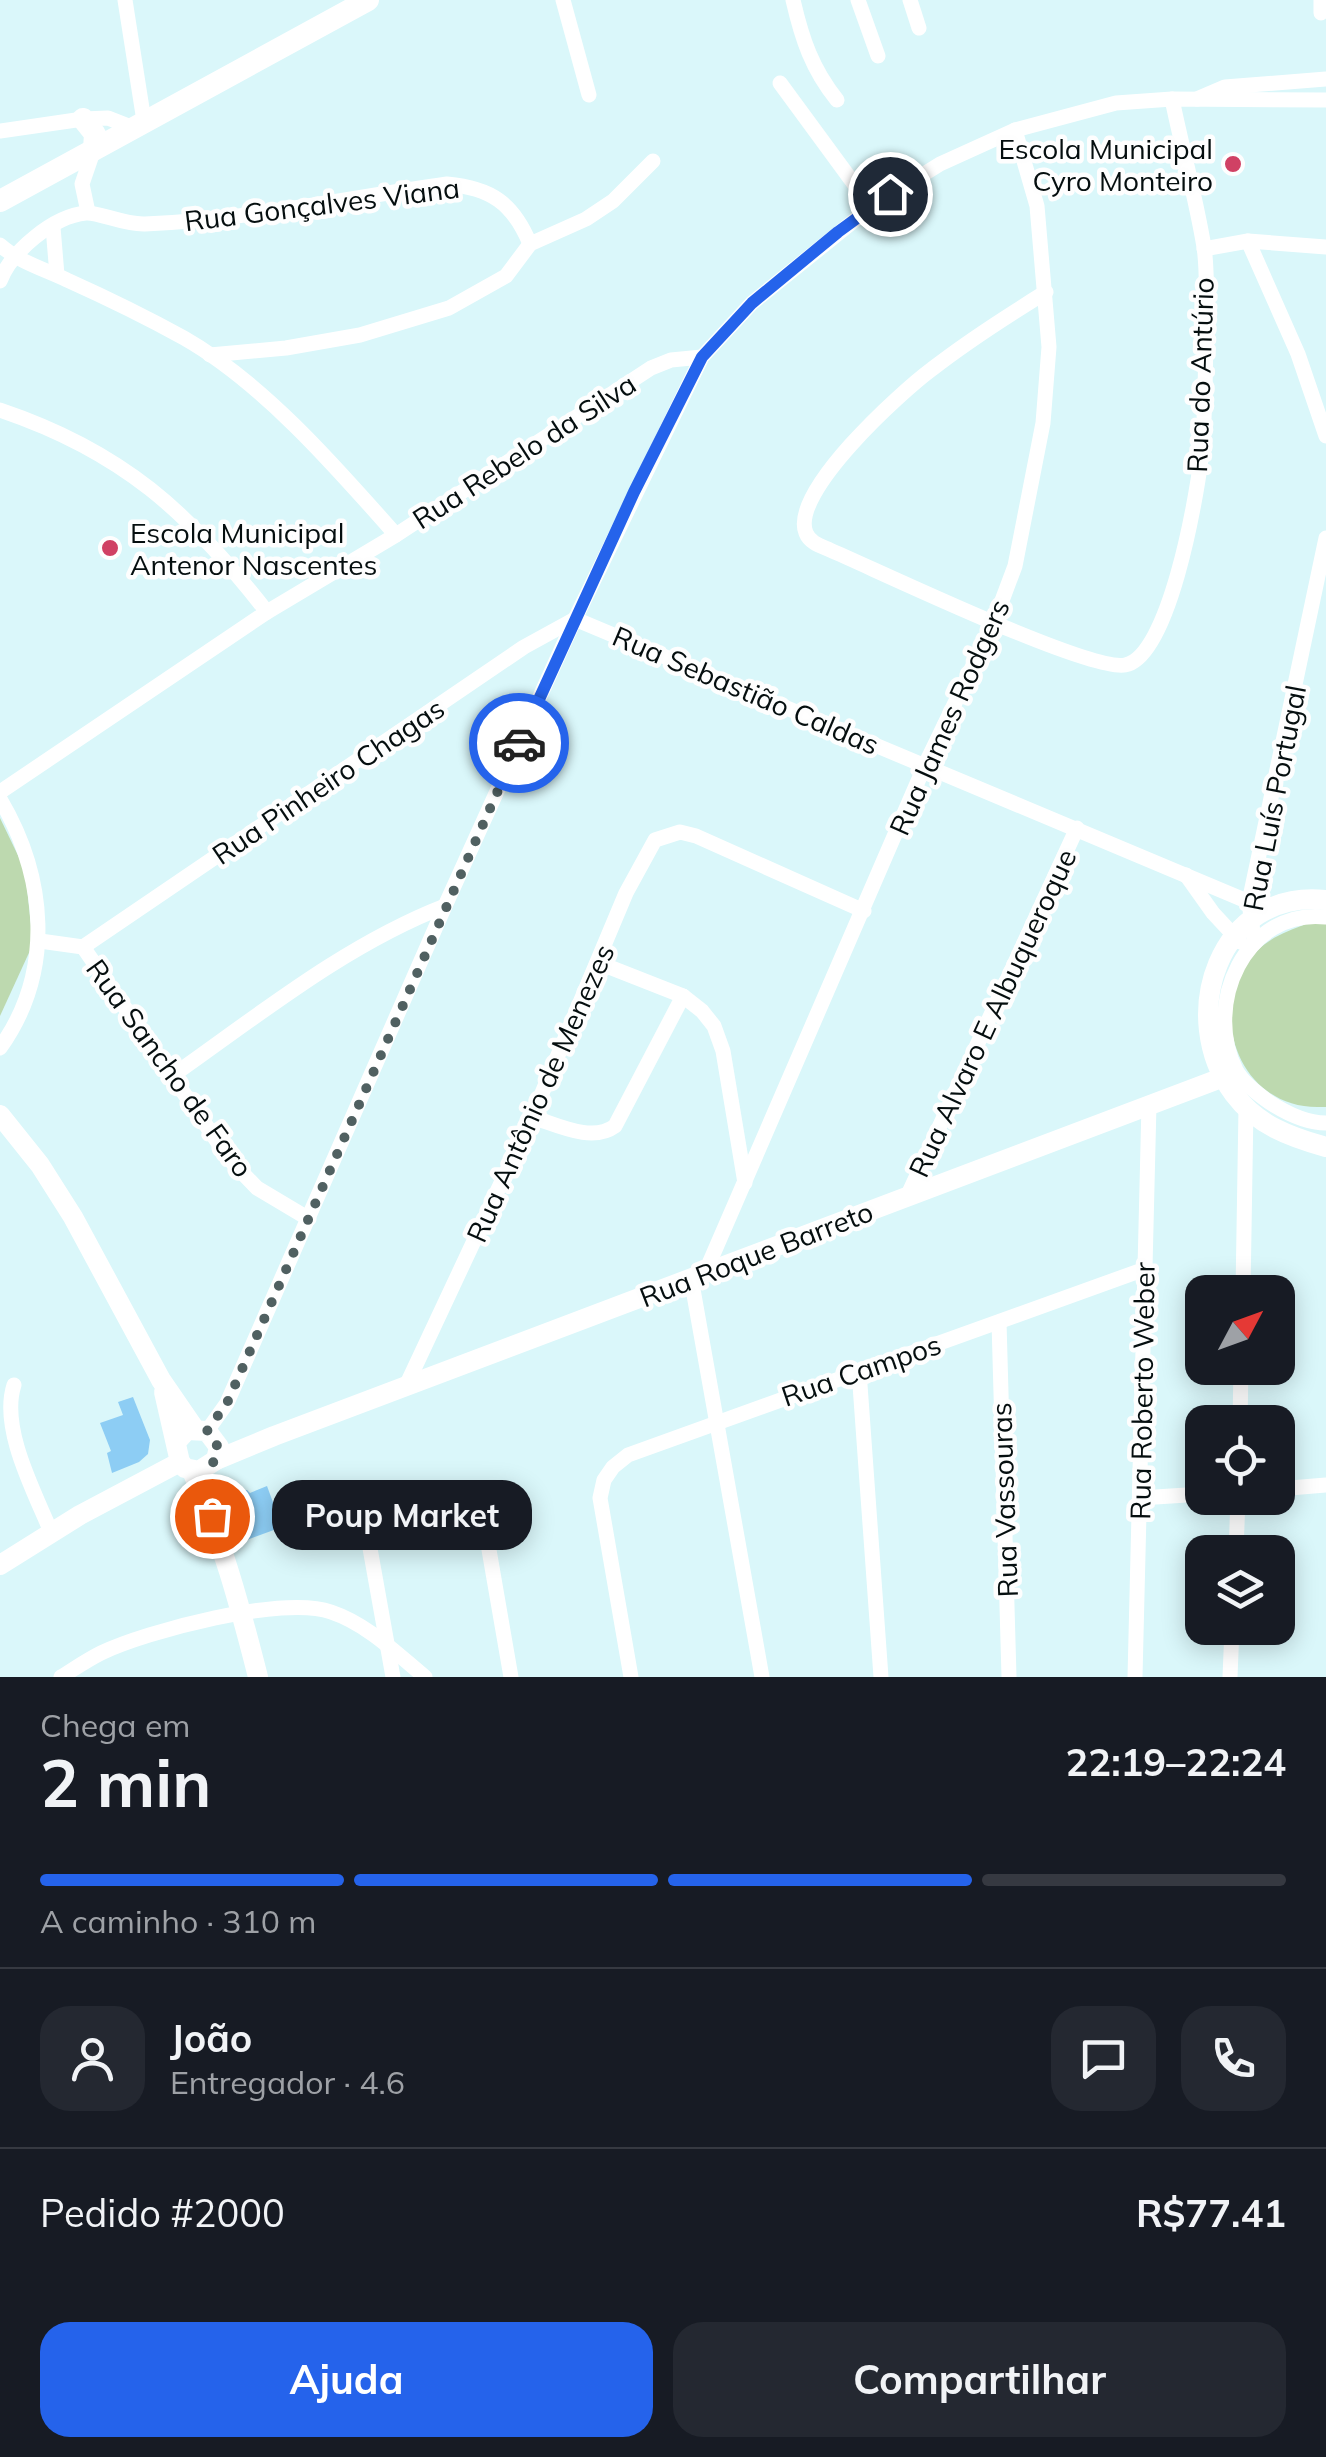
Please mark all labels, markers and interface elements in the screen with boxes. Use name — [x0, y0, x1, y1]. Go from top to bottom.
place label: Escola Municipal Cyro Monteiro — [998, 131, 1213, 198]
pin — [848, 152, 933, 237]
marker: Escola Municipal Cyro Monteiro — [1222, 153, 1244, 175]
icon: home — [863, 167, 918, 222]
street label: Rua Gonçalves Viana — [182, 170, 462, 238]
street label: Rua do Antúrio — [1179, 277, 1221, 473]
street label: Rua Rebelo da Silva — [406, 366, 642, 536]
place label: Escola Municipal Antenor Nascentes — [130, 515, 377, 582]
marker: Escola Municipal Antenor Nascentes — [99, 537, 121, 559]
street label: Rua James Rodgers — [881, 594, 1017, 840]
street label: Rua Sebastião Caldas — [608, 618, 884, 762]
street label: Rua Luís Portugal — [1235, 682, 1313, 914]
street label: Rua Pinheiro Chagas — [205, 690, 451, 872]
courier — [469, 693, 569, 793]
icon: car — [492, 716, 547, 771]
street label: Rua Alvaro E Albuqueroque — [901, 843, 1083, 1183]
street label: Rua Antônio de Menezes — [458, 939, 622, 1247]
street label: Rua Sancho de Faro — [79, 952, 261, 1184]
street label: Rua Roque Barreto — [634, 1193, 878, 1315]
street label: Rua Roberto Weber — [1122, 1261, 1162, 1520]
north arrow — [1185, 1275, 1295, 1385]
map controls — [1185, 1275, 1295, 1645]
street label: Rua Campos — [777, 1326, 945, 1414]
street label: Rua Vassouras — [983, 1402, 1025, 1598]
button: locate — [1185, 1405, 1295, 1515]
pin — [170, 1474, 255, 1559]
callout: Poup Market — [272, 1481, 532, 1551]
icon: bag — [185, 1489, 240, 1544]
text: Poup Market — [305, 1495, 499, 1535]
button: layers — [1185, 1535, 1295, 1645]
text: Chega em — [40, 1705, 190, 1745]
text: 22:19–22:24 — [1066, 1738, 1286, 1786]
text: 2 min — [40, 1742, 211, 1823]
text: A caminho · 310 m — [40, 1901, 316, 1941]
button: person — [40, 2006, 145, 2111]
button: chat — [1051, 2006, 1156, 2111]
button: phone — [1181, 2006, 1286, 2111]
text: João — [170, 2014, 252, 2062]
text: Entregador · 4.6 — [170, 2062, 405, 2102]
text: Pedido #2000 — [40, 2189, 285, 2237]
text: R$77.41 — [1136, 2189, 1286, 2237]
button: Ajuda — [40, 2322, 653, 2437]
button: Compartilhar — [673, 2322, 1286, 2437]

